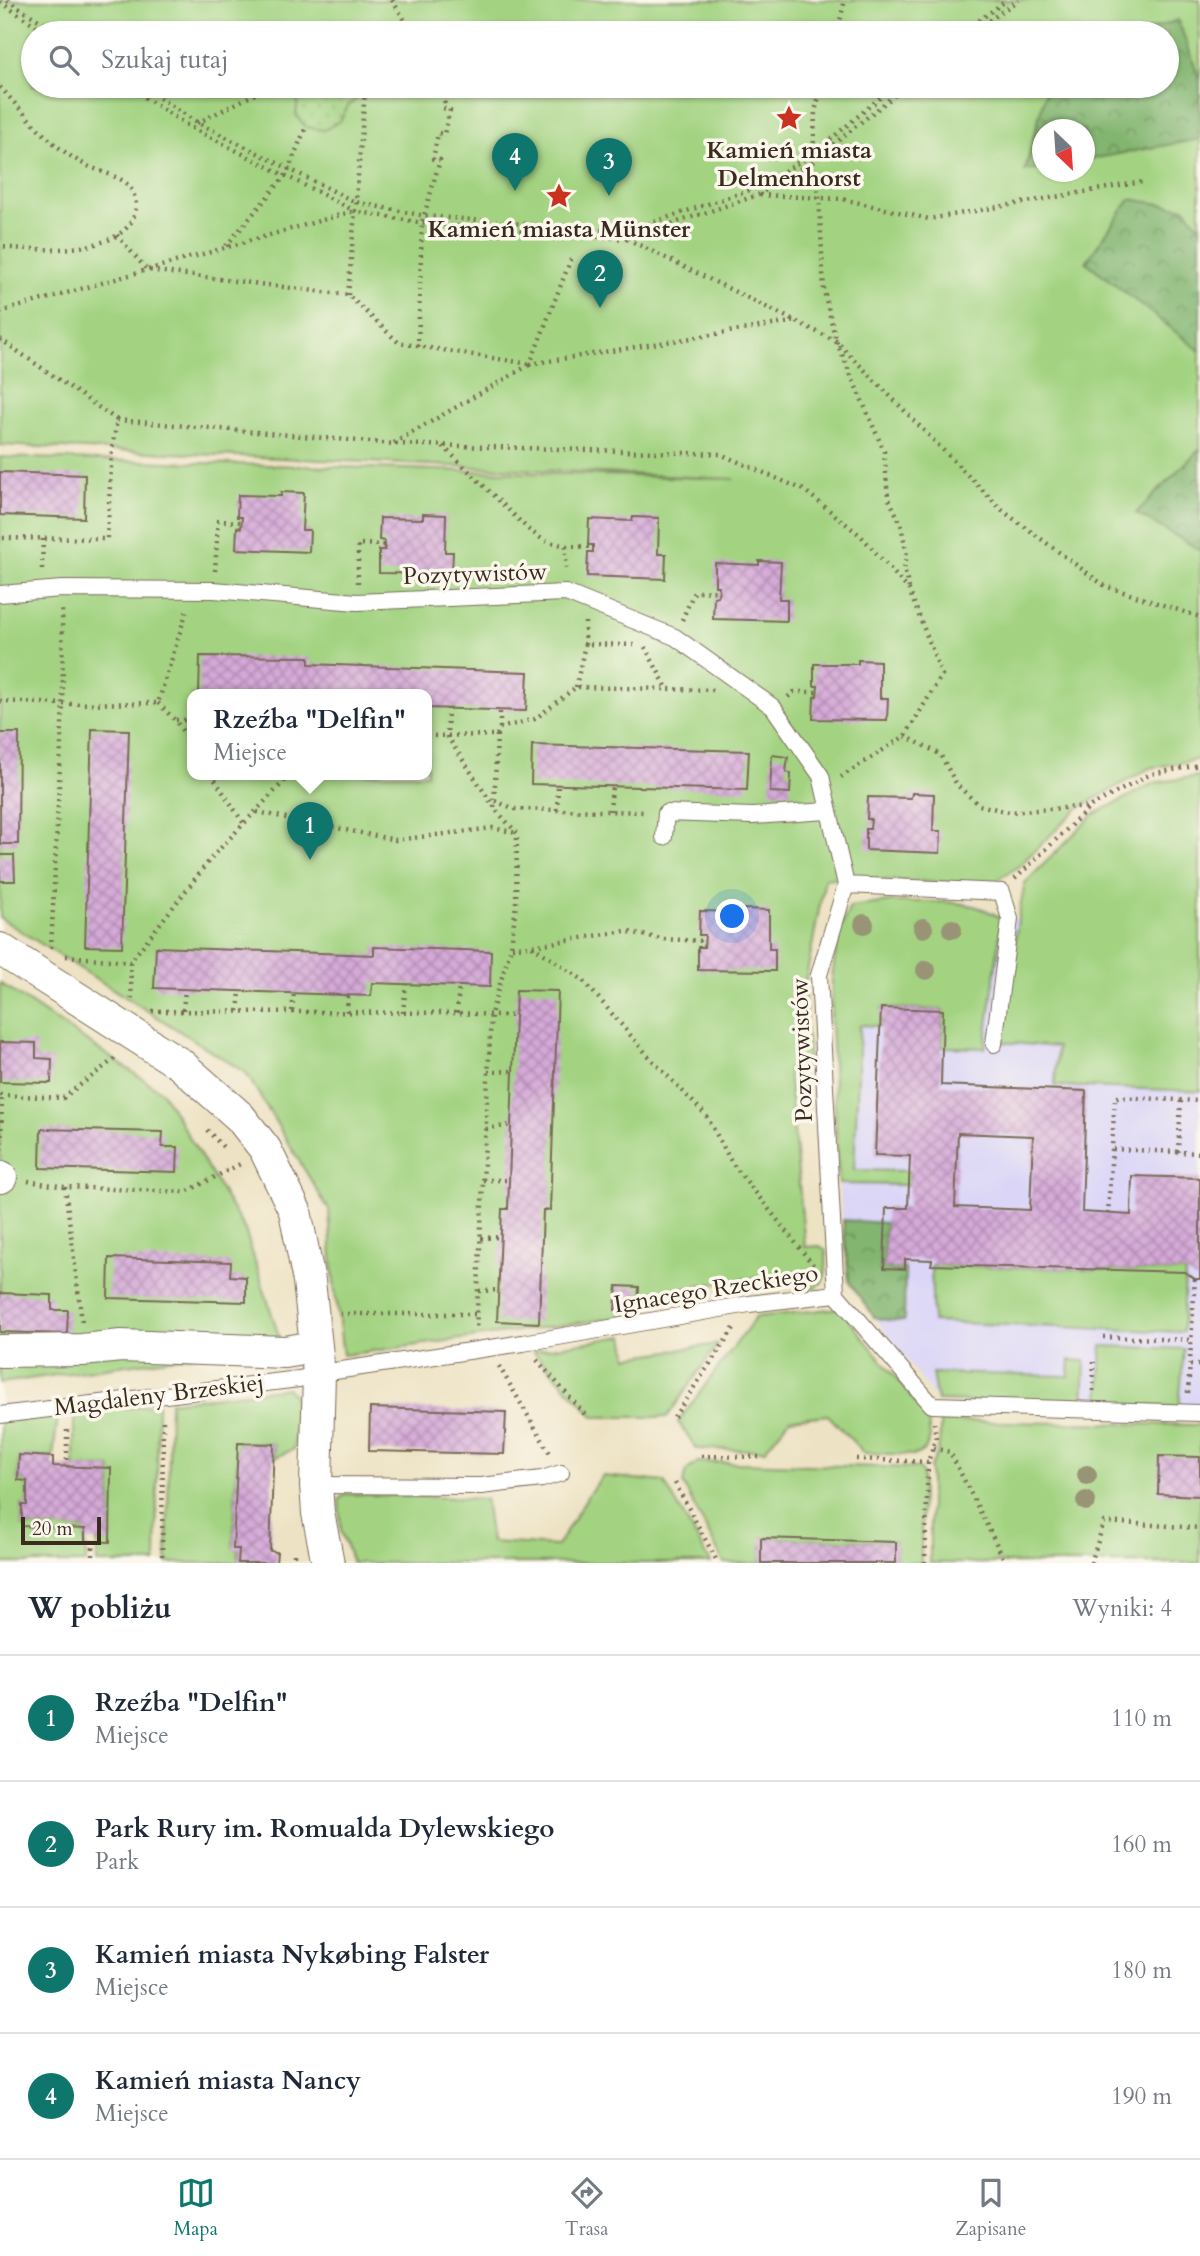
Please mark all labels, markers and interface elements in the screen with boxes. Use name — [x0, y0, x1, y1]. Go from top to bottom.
search box — [21, 21, 1179, 98]
icon: search — [45, 41, 83, 79]
text: Szukaj tutaj — [101, 42, 229, 77]
place icon: Kamień miasta Delmenhorst — [774, 103, 804, 133]
north arrow — [1032, 119, 1095, 182]
pin: 4 — [492, 133, 538, 191]
place label: Kamień miasta Delmenhorst — [706, 134, 872, 195]
pin: 3 — [586, 138, 632, 196]
place icon: Kamień miasta Münster — [544, 181, 574, 211]
place label: Kamień miasta Münster — [428, 213, 691, 246]
pin: 2 — [577, 250, 623, 308]
street label: Pozytywistów — [402, 555, 548, 593]
popup — [187, 689, 432, 780]
text: Rzeźba "Delfin" — [213, 702, 406, 737]
text: Miejsce — [213, 737, 287, 768]
pin: 1 — [287, 802, 333, 860]
your location — [715, 899, 749, 933]
street label: Pozytywistów — [783, 977, 821, 1123]
street label: Ignacego Rzeckiego — [611, 1257, 821, 1321]
street label: Magdaleny Brzeskiej — [52, 1366, 266, 1424]
scale bar — [21, 1514, 102, 1546]
text: 20 m — [32, 1516, 73, 1542]
text: W pobliżu — [28, 1588, 172, 1629]
text: Wyniki: 4 — [1072, 1593, 1172, 1624]
text: Rzeźba "Delfin" — [95, 1685, 287, 1720]
text: 1 — [45, 1703, 57, 1734]
text: 110 m — [1111, 1703, 1172, 1734]
text: Miejsce — [95, 1720, 169, 1751]
text: Park Rury im. Romualda Dylewskiego — [95, 1811, 555, 1846]
text: 2 — [45, 1829, 57, 1860]
text: 160 m — [1111, 1829, 1172, 1860]
text: Park — [95, 1846, 139, 1877]
text: Kamień miasta Nykøbing Falster — [95, 1937, 489, 1972]
text: 3 — [45, 1955, 57, 1986]
text: 180 m — [1111, 1955, 1172, 1986]
text: Miejsce — [95, 1972, 169, 2003]
text: Kamień miasta Nancy — [95, 2063, 361, 2098]
text: 4 — [45, 2081, 57, 2112]
text: 190 m — [1111, 2081, 1172, 2112]
text: Miejsce — [95, 2098, 169, 2129]
tab: Mapa — [173, 2174, 218, 2242]
tab: Trasa — [565, 2174, 608, 2242]
tab: Zapisane — [955, 2174, 1027, 2242]

